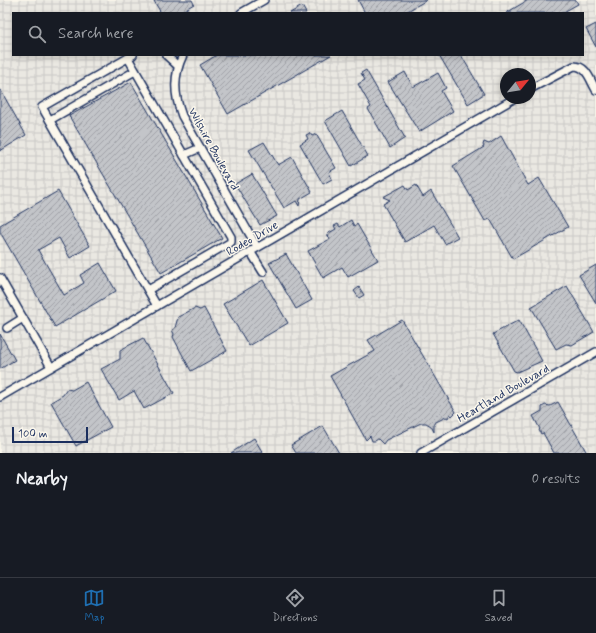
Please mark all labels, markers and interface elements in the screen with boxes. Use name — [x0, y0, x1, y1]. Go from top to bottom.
search box — [12, 12, 584, 56]
icon: search — [26, 23, 48, 45]
text: Search here — [58, 24, 134, 44]
north arrow — [500, 68, 536, 104]
street label: Wilshire Boulevard — [184, 105, 242, 194]
street label: Rodeo Drive — [223, 217, 282, 260]
street label: Heartland Boulevard — [454, 361, 553, 427]
scale bar — [12, 425, 88, 444]
text: 100 m — [18, 427, 48, 441]
text: Nearby — [16, 468, 68, 490]
text: 0 results — [532, 471, 580, 488]
tab: Map — [83, 587, 105, 625]
tab: Directions — [272, 587, 318, 625]
tab: Saved — [485, 587, 512, 625]

